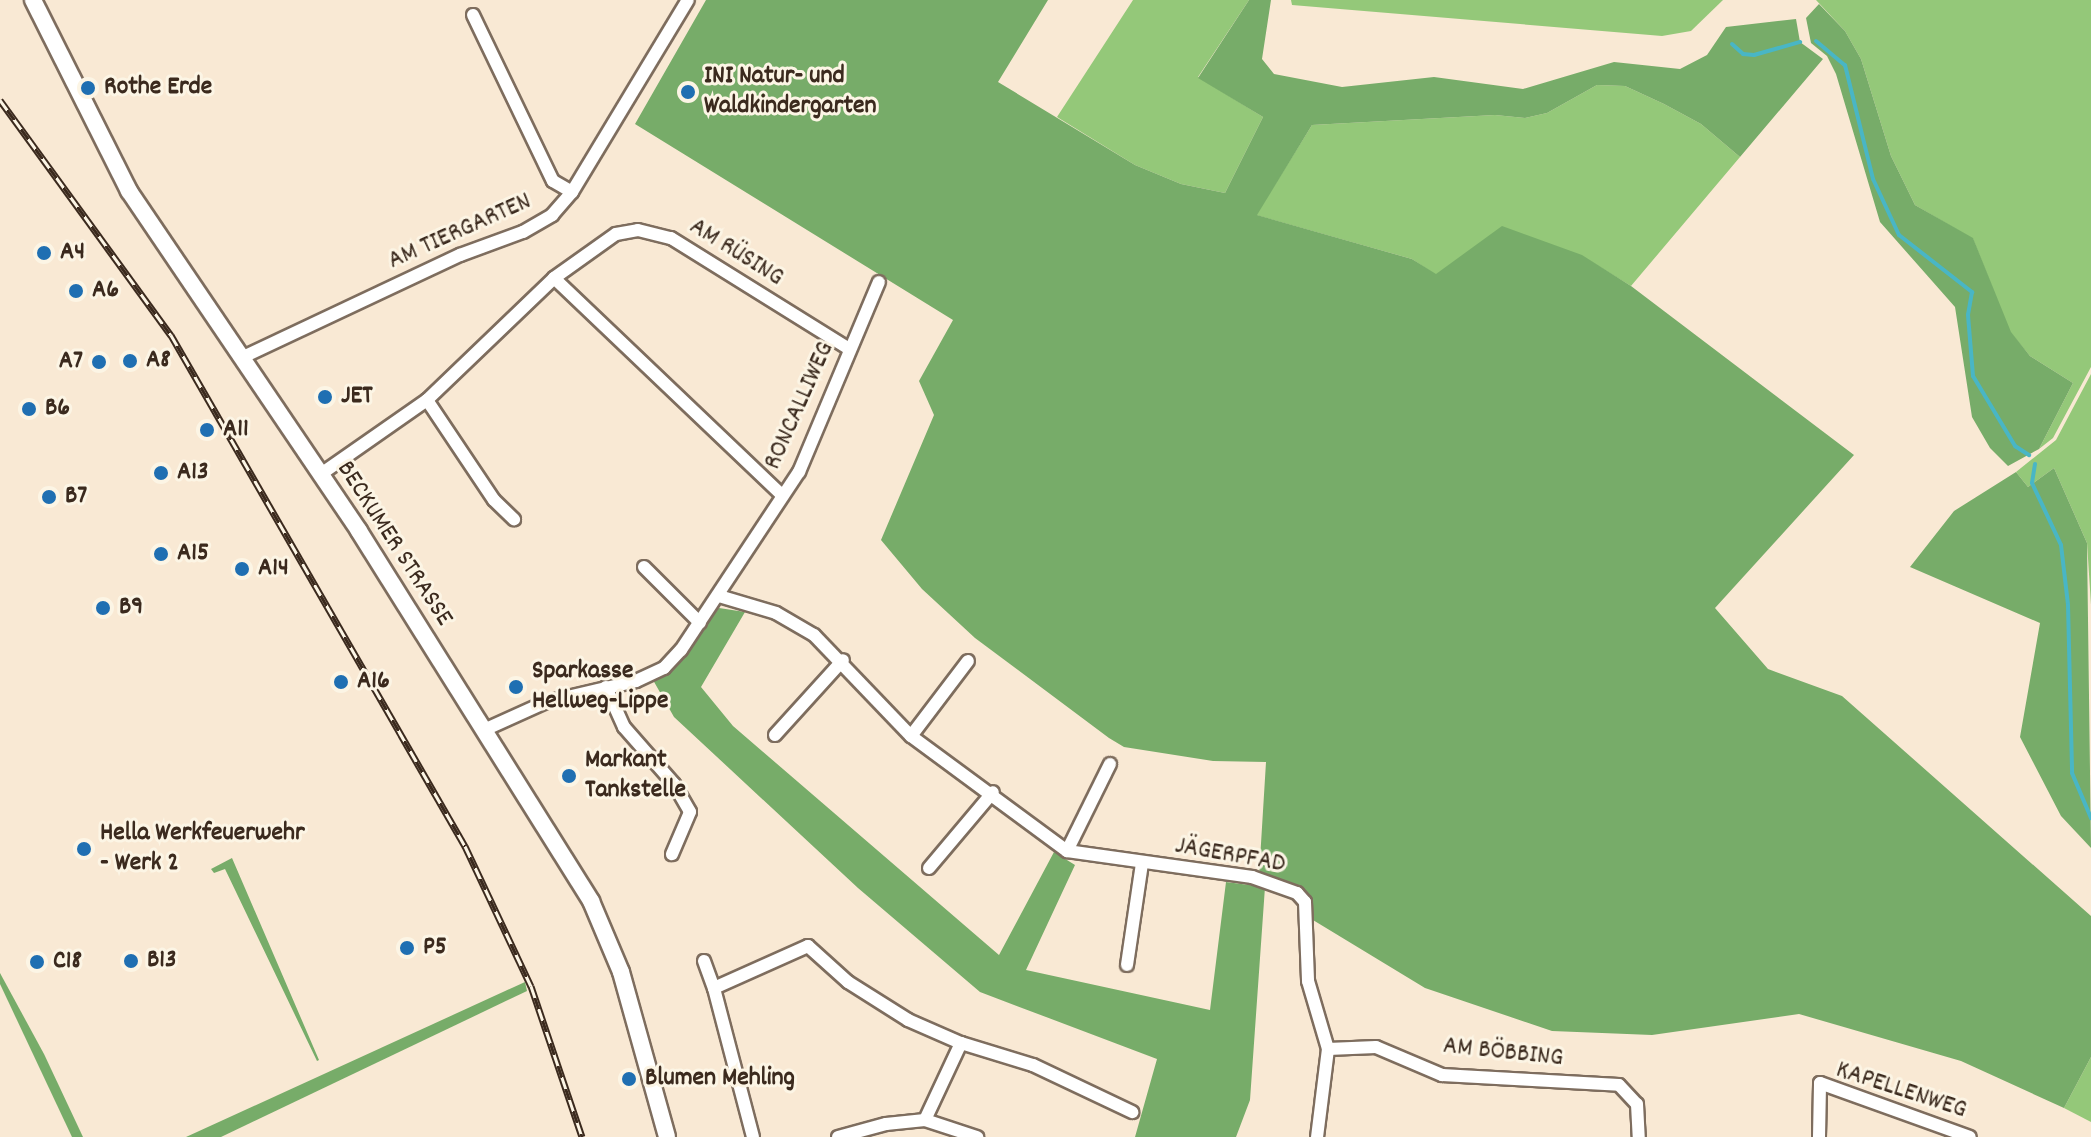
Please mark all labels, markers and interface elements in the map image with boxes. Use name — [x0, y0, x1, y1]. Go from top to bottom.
place label: INI Natur- und Waldkindergarten — [704, 61, 876, 122]
place label: Rothe Erde — [104, 72, 212, 104]
marker: Rothe Erde — [79, 79, 97, 97]
marker: INI Natur- und Waldkindergarten — [679, 83, 697, 101]
street label: AM TIERGARTEN — [384, 187, 536, 277]
street label: AM RÜSING — [683, 212, 789, 294]
place label: A4 — [60, 237, 85, 269]
marker: A4 — [35, 244, 53, 262]
place label: A6 — [92, 275, 119, 307]
marker: A6 — [67, 282, 85, 300]
street label: RONCALLIWEG — [758, 337, 842, 475]
place label: A8 — [146, 345, 171, 377]
place label: A7 — [59, 346, 83, 378]
marker: A8 — [121, 352, 139, 370]
marker: A7 — [90, 353, 108, 371]
place label: JET — [341, 381, 373, 413]
marker: JET — [316, 388, 334, 406]
place label: B6 — [45, 393, 70, 425]
marker: B6 — [20, 400, 38, 418]
place label: A11 — [223, 414, 249, 446]
marker: A11 — [198, 421, 216, 439]
street label: BECKUMER STRASSE — [329, 456, 459, 632]
place label: A13 — [177, 457, 208, 489]
marker: A13 — [152, 464, 170, 482]
place label: B7 — [65, 481, 87, 513]
marker: B7 — [40, 488, 58, 506]
place label: A15 — [177, 538, 209, 570]
marker: A15 — [152, 545, 170, 563]
place label: A14 — [258, 553, 289, 585]
marker: A14 — [233, 560, 251, 578]
place label: B9 — [119, 592, 143, 624]
marker: B9 — [94, 599, 112, 617]
place label: Sparkasse Hellweg-Lippe — [532, 656, 668, 718]
place label: A16 — [357, 666, 390, 698]
marker: A16 — [332, 673, 350, 691]
marker: Sparkasse Hellweg-Lippe — [507, 678, 525, 696]
place label: Markant Tankstelle — [585, 745, 686, 806]
marker: Markant Tankstelle — [560, 767, 578, 785]
place label: Hella Werkfeuerwehr - Werk 2 — [100, 818, 305, 880]
street label: JÄGERPFAD — [1172, 831, 1288, 881]
marker: Hella Werkfeuerwehr - Werk 2 — [75, 840, 93, 858]
place label: P5 — [423, 932, 447, 964]
marker: P5 — [398, 939, 416, 957]
place label: B13 — [147, 945, 177, 977]
place label: C18 — [53, 946, 82, 978]
marker: B13 — [122, 952, 140, 970]
marker: C18 — [28, 953, 46, 971]
street label: AM BÖBBING — [1441, 1031, 1565, 1075]
street label: KAPELLENWEG — [1832, 1055, 1970, 1127]
place label: Blumen Mehling — [645, 1063, 795, 1095]
marker: Blumen Mehling — [620, 1070, 638, 1088]

